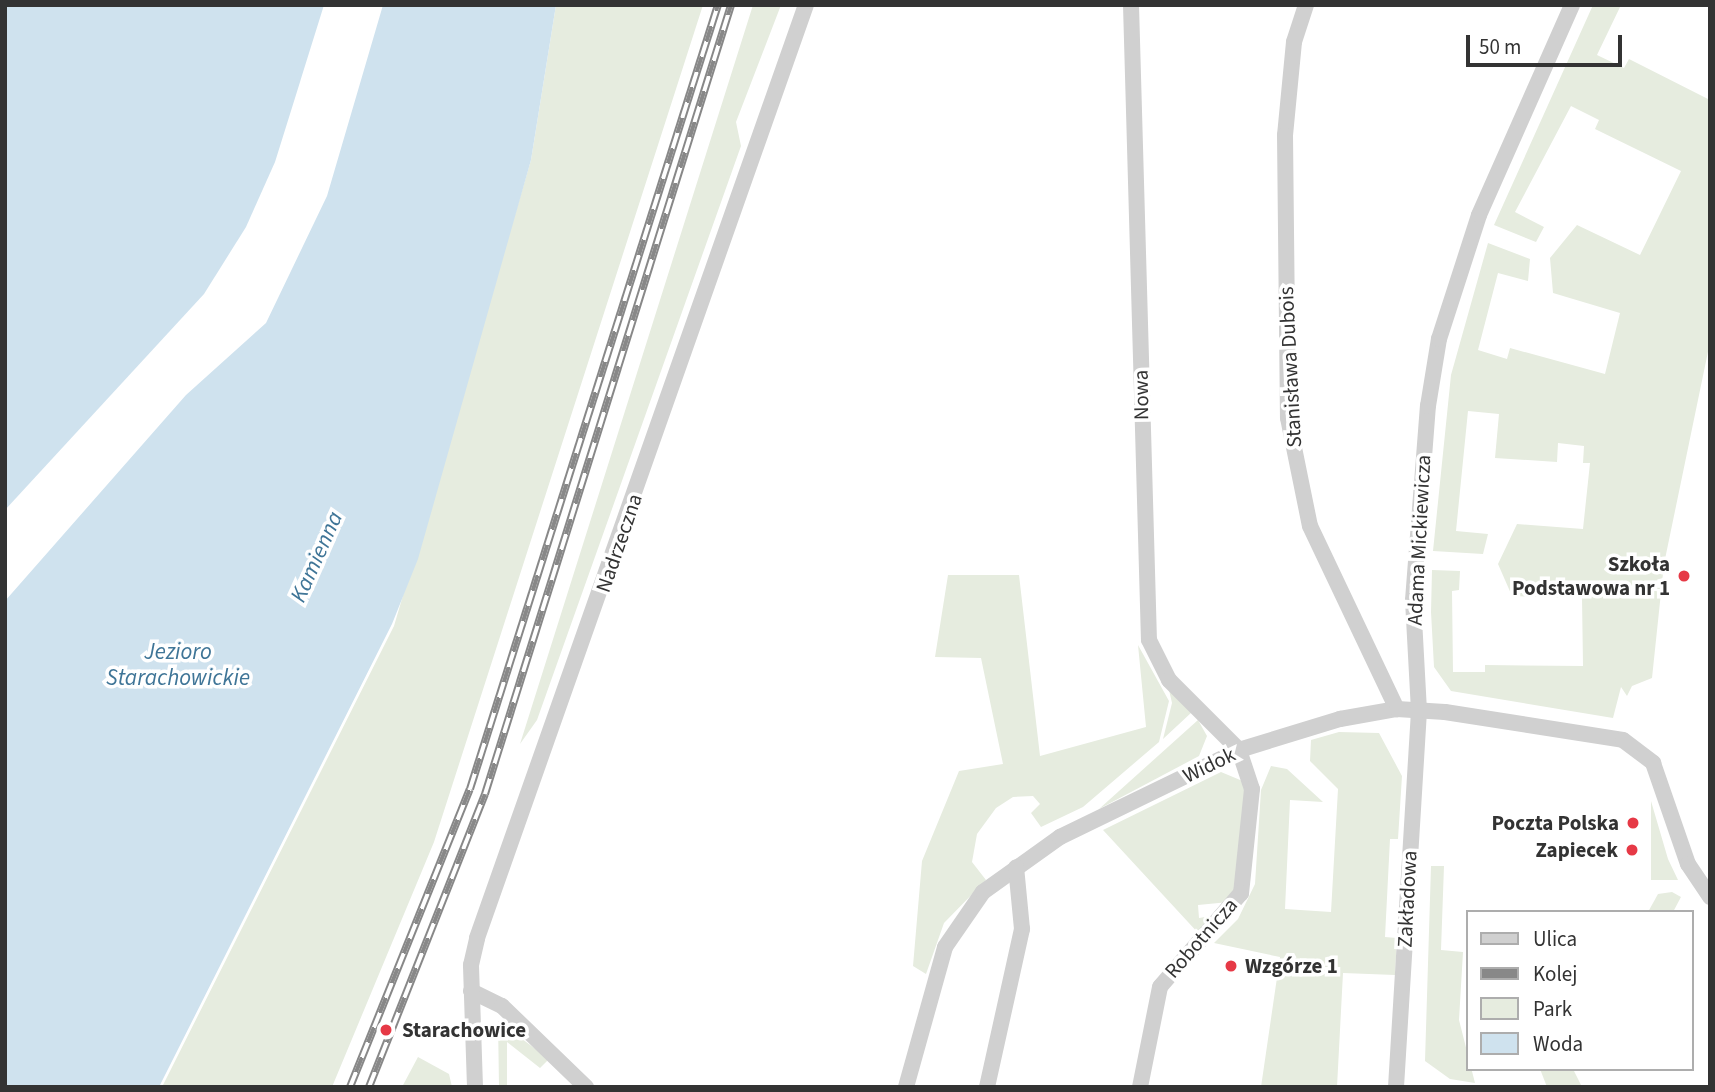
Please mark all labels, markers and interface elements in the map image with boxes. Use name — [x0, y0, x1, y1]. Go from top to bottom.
scale bar — [1470, 21, 1626, 65]
text: 50 m — [1479, 32, 1521, 62]
street label: Stanisława Dubois — [1273, 286, 1307, 448]
street label: Nowa — [1128, 370, 1154, 420]
street label: Adama Mickiewicza — [1402, 454, 1436, 626]
street label: Nadrzeczna — [590, 490, 648, 596]
water label: Kamienna — [285, 507, 349, 607]
place label: Szkoła Podstawowa nr 1 — [1512, 551, 1670, 601]
marker: Szkoła Podstawowa nr 1 — [1676, 568, 1692, 584]
water label: Jezioro Starachowickie — [106, 638, 250, 692]
street label: Widok — [1179, 742, 1239, 788]
place label: Poczta Polska — [1491, 810, 1619, 836]
marker: Poczta Polska — [1625, 815, 1641, 831]
place label: Zapiecek — [1535, 837, 1618, 863]
marker: Zapiecek — [1624, 842, 1640, 858]
street label: Zakładowa — [1392, 850, 1422, 948]
street label: Robotnicza — [1159, 893, 1243, 983]
legend — [1466, 910, 1694, 1071]
text: Ulica — [1533, 924, 1577, 954]
place label: Wzgórze 1 — [1245, 953, 1338, 979]
marker: Wzgórze 1 — [1223, 958, 1239, 974]
text: Kolej — [1533, 959, 1577, 989]
text: Park — [1533, 994, 1572, 1024]
place label: Starachowice — [402, 1017, 526, 1043]
marker: Starachowice — [376, 1020, 396, 1040]
text: Woda — [1533, 1029, 1583, 1059]

